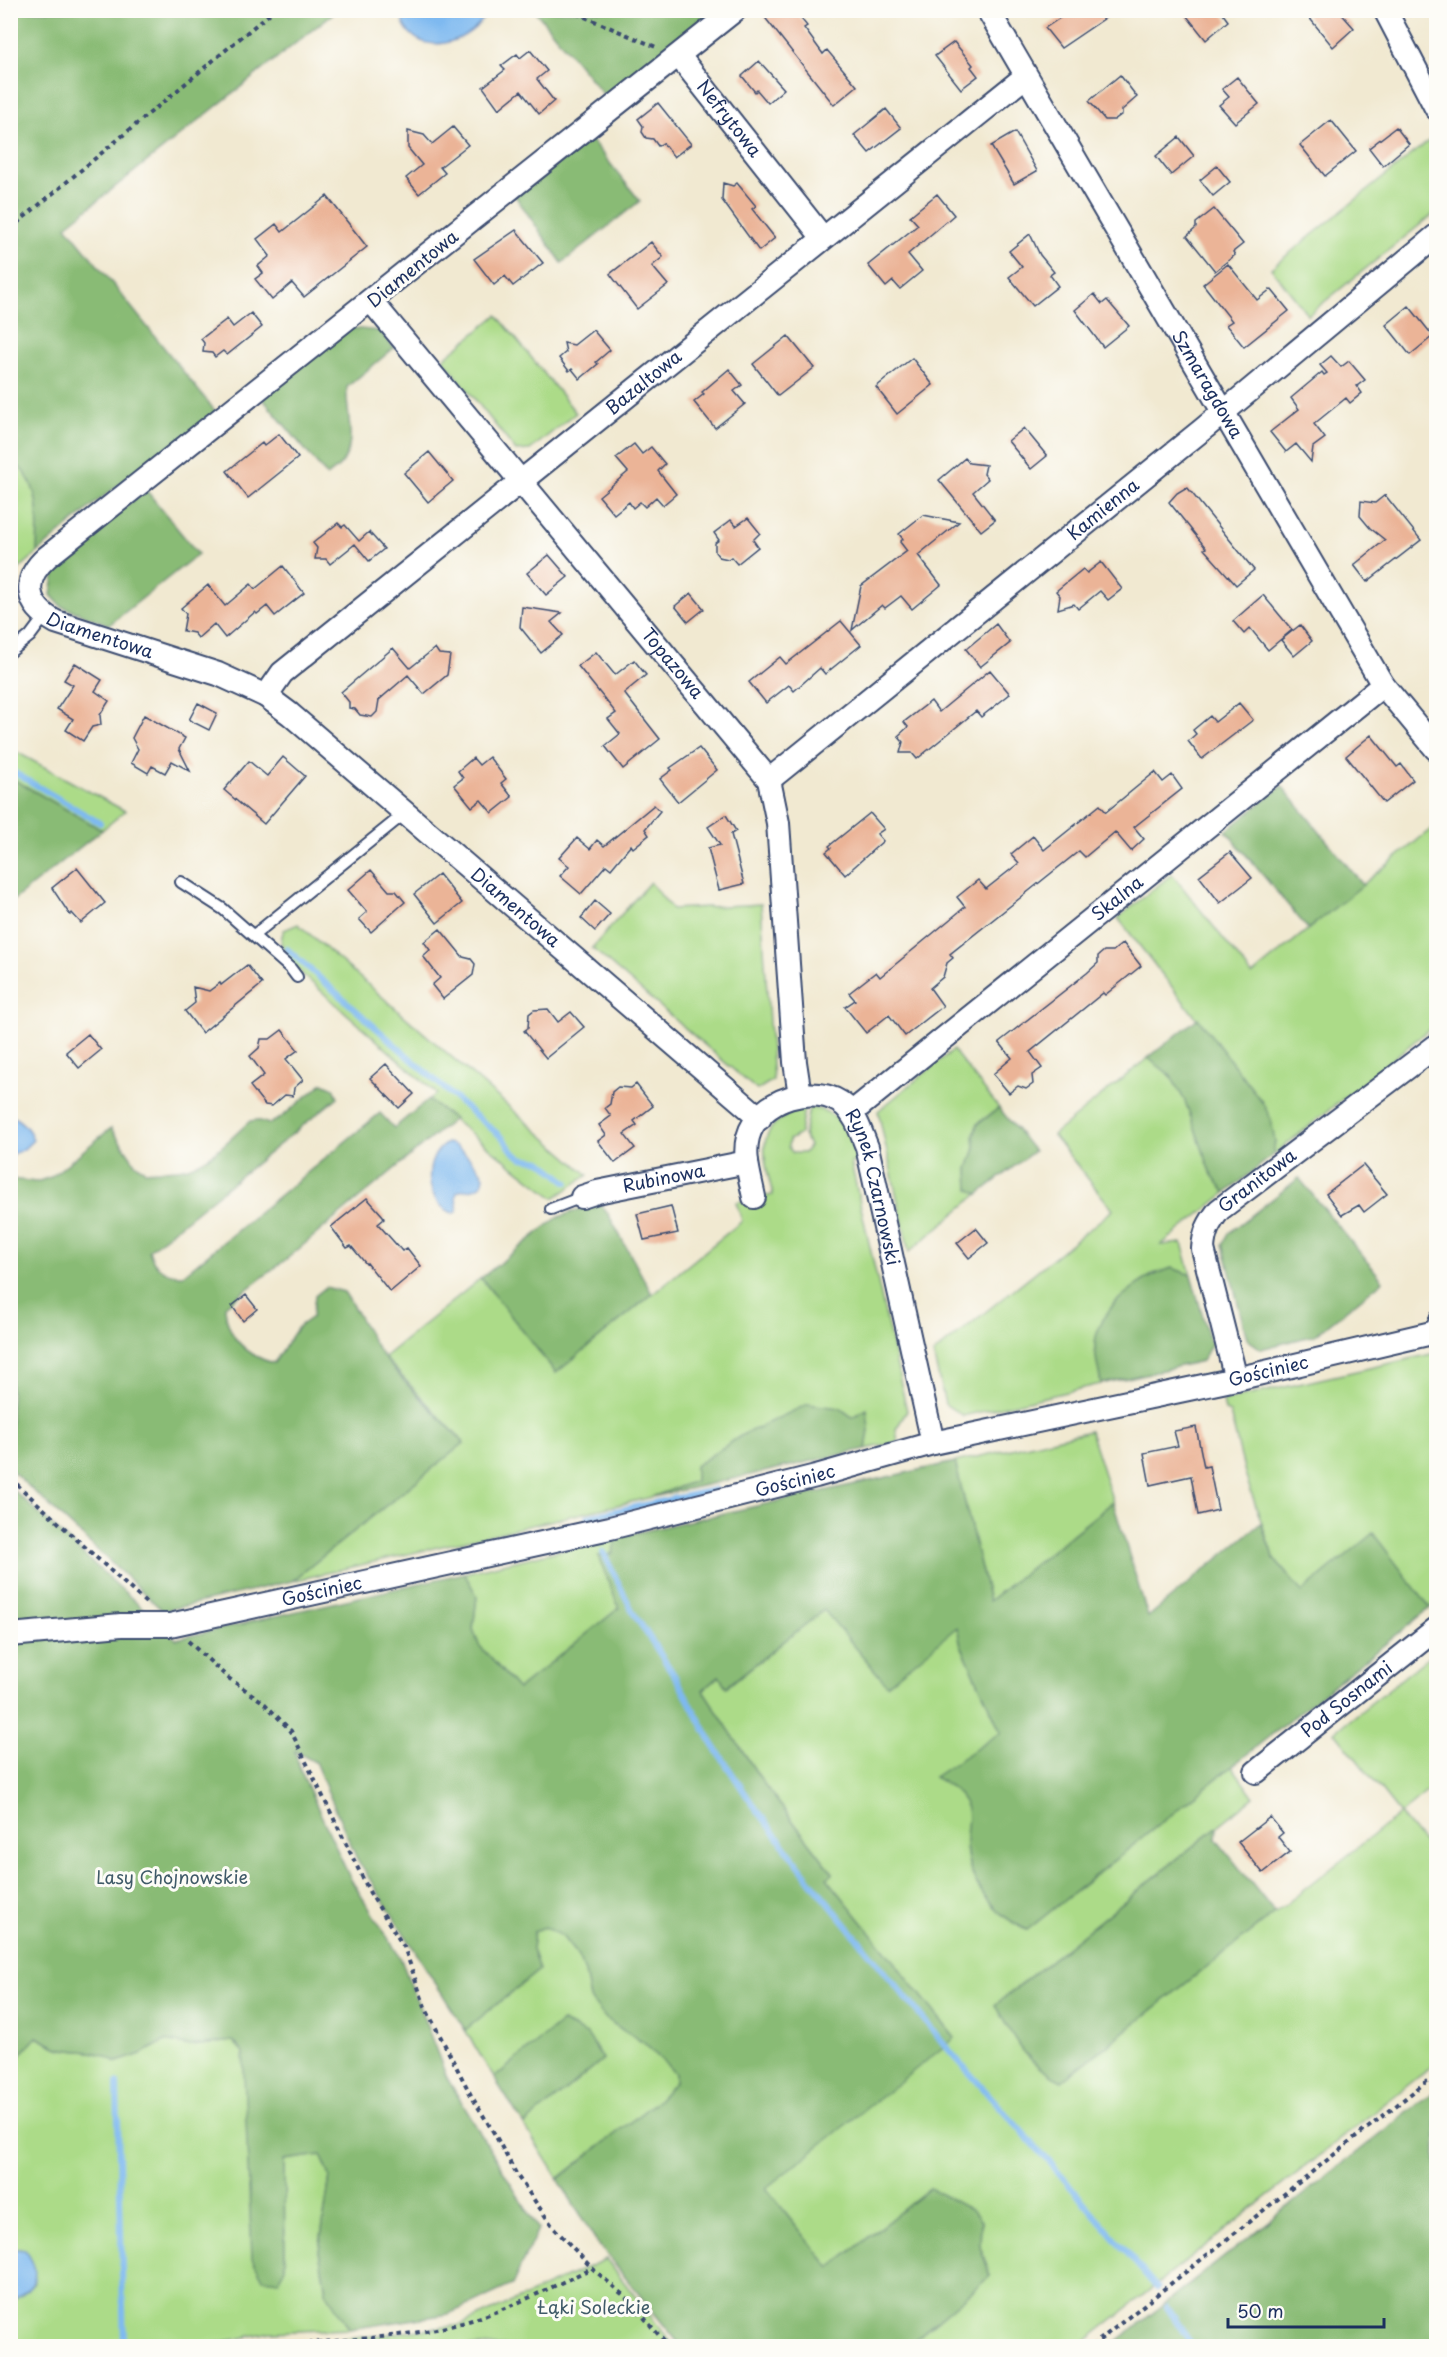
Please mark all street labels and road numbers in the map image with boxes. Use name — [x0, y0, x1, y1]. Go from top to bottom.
street label: Nefrytowa — [691, 73, 769, 163]
street label: Diamentowa — [361, 222, 464, 313]
street label: Szmaragdowa — [1166, 325, 1251, 444]
street label: Bazaltowa — [599, 342, 687, 420]
street label: Kamienna — [1061, 471, 1145, 546]
street label: Diamentowa — [42, 604, 158, 665]
street label: Topazowa — [636, 621, 711, 705]
street label: Diamentowa — [466, 860, 568, 953]
street label: Skalna — [1085, 868, 1149, 927]
street label: Rynek Czarnowski — [840, 1102, 908, 1268]
street label: Granitowa — [1211, 1141, 1302, 1219]
street label: Rubinowa — [620, 1156, 708, 1199]
street label: Gościniec — [1226, 1347, 1311, 1392]
street label: Gościniec — [752, 1456, 838, 1503]
street label: Gościniec — [279, 1568, 364, 1612]
street label: Pod Sosnami — [1294, 1654, 1397, 1744]

